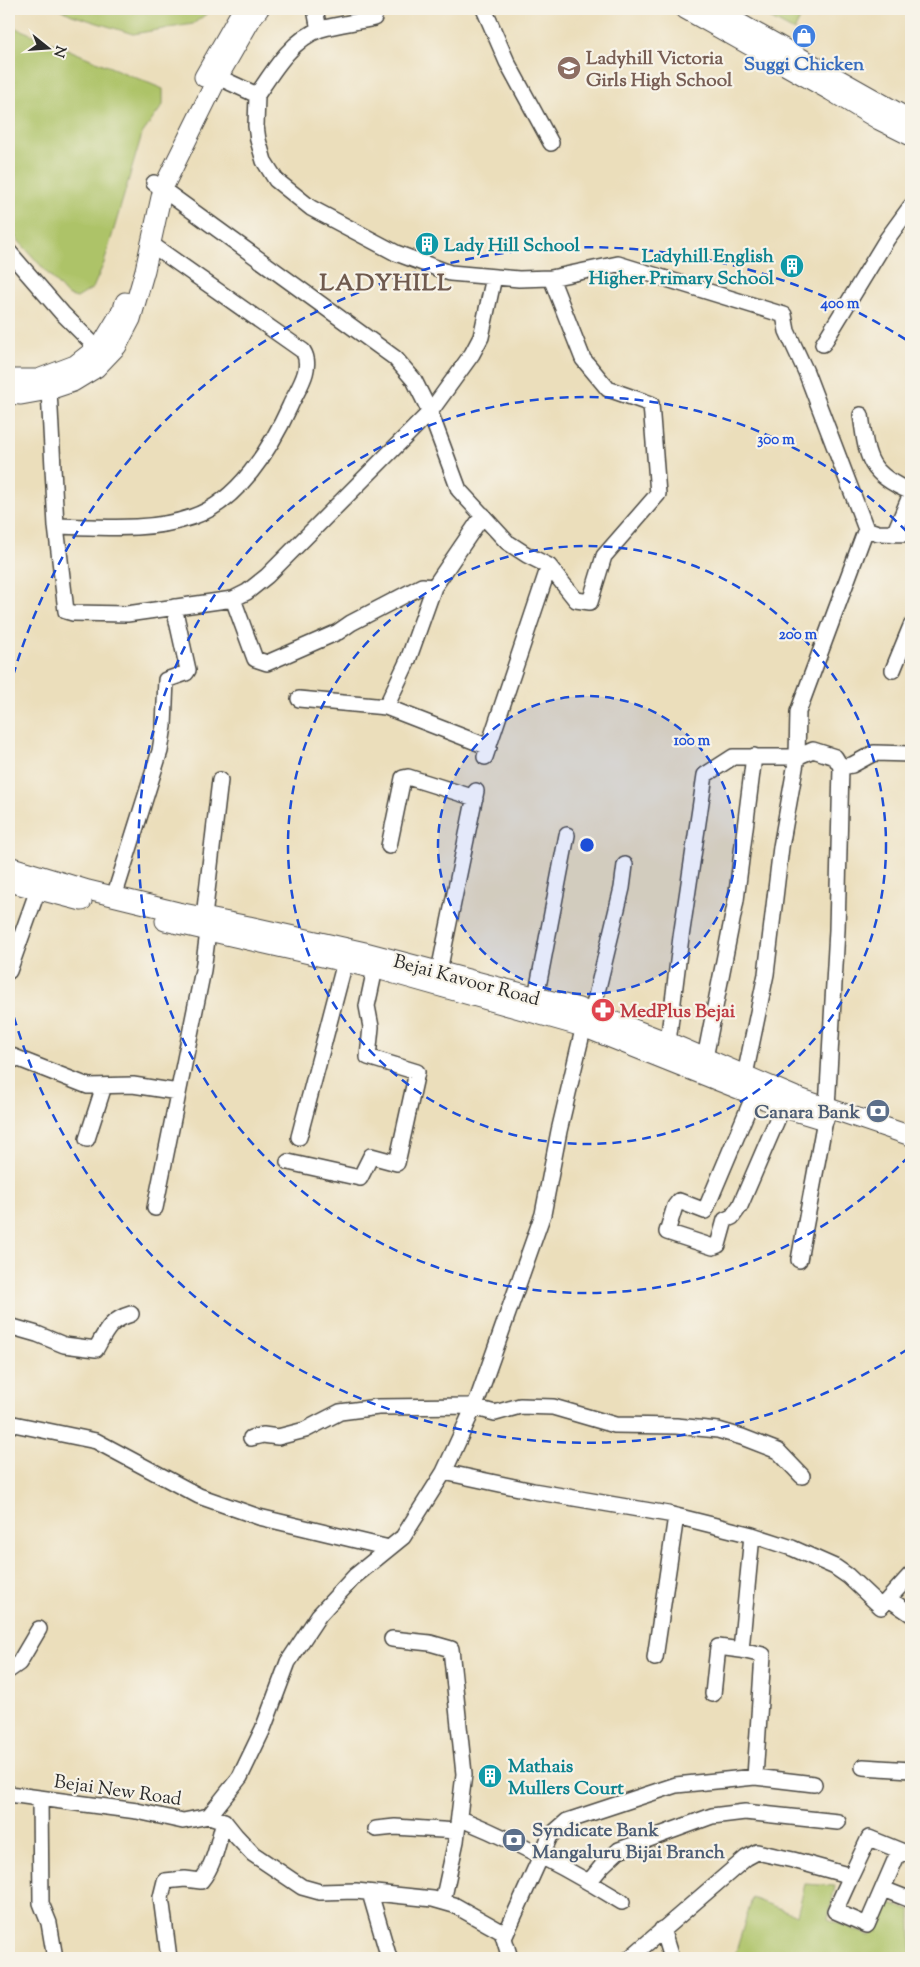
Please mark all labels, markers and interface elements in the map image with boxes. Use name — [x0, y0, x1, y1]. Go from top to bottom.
north arrow — [22, 22, 72, 72]
shop icon: Suggi Chicken — [791, 23, 817, 49]
text: N — [47, 43, 70, 59]
place label: Ladyhill Victoria Girls High School — [586, 46, 733, 95]
place label: Suggi Chicken — [744, 52, 865, 79]
school or university icon: Ladyhill Victoria Girls High School — [556, 55, 582, 81]
building icon: Lady Hill School — [414, 231, 440, 257]
place label: Lady Hill School — [444, 233, 581, 260]
place label: Ladyhill English Higher Primary School — [589, 244, 775, 293]
building icon: Ladyhill English Higher Primary School — [779, 253, 805, 279]
district label: LADYHILL — [319, 267, 453, 301]
text: 400 m — [820, 294, 860, 315]
text: 300 m — [757, 430, 795, 451]
text: 200 m — [779, 625, 818, 646]
text: 100 m — [674, 731, 711, 752]
centre of rings — [578, 836, 596, 854]
street label: Bejai Kavoor Road — [390, 949, 543, 1014]
pharmacy icon: MedPlus Bejai — [590, 997, 616, 1023]
place label: MedPlus Bejai — [620, 999, 736, 1026]
bank icon: Canara Bank — [865, 1098, 891, 1124]
place label: Canara Bank — [754, 1100, 861, 1127]
place label: Mathais Mullers Court — [508, 1754, 624, 1803]
building icon: Mathais Mullers Court — [477, 1763, 503, 1789]
street label: Bejai New Road — [52, 1769, 183, 1814]
place label: Syndicate Bank Mangaluru Bijai Branch — [532, 1818, 726, 1867]
bank icon: Syndicate Bank Mangaluru Bijai Branch — [501, 1827, 527, 1853]

